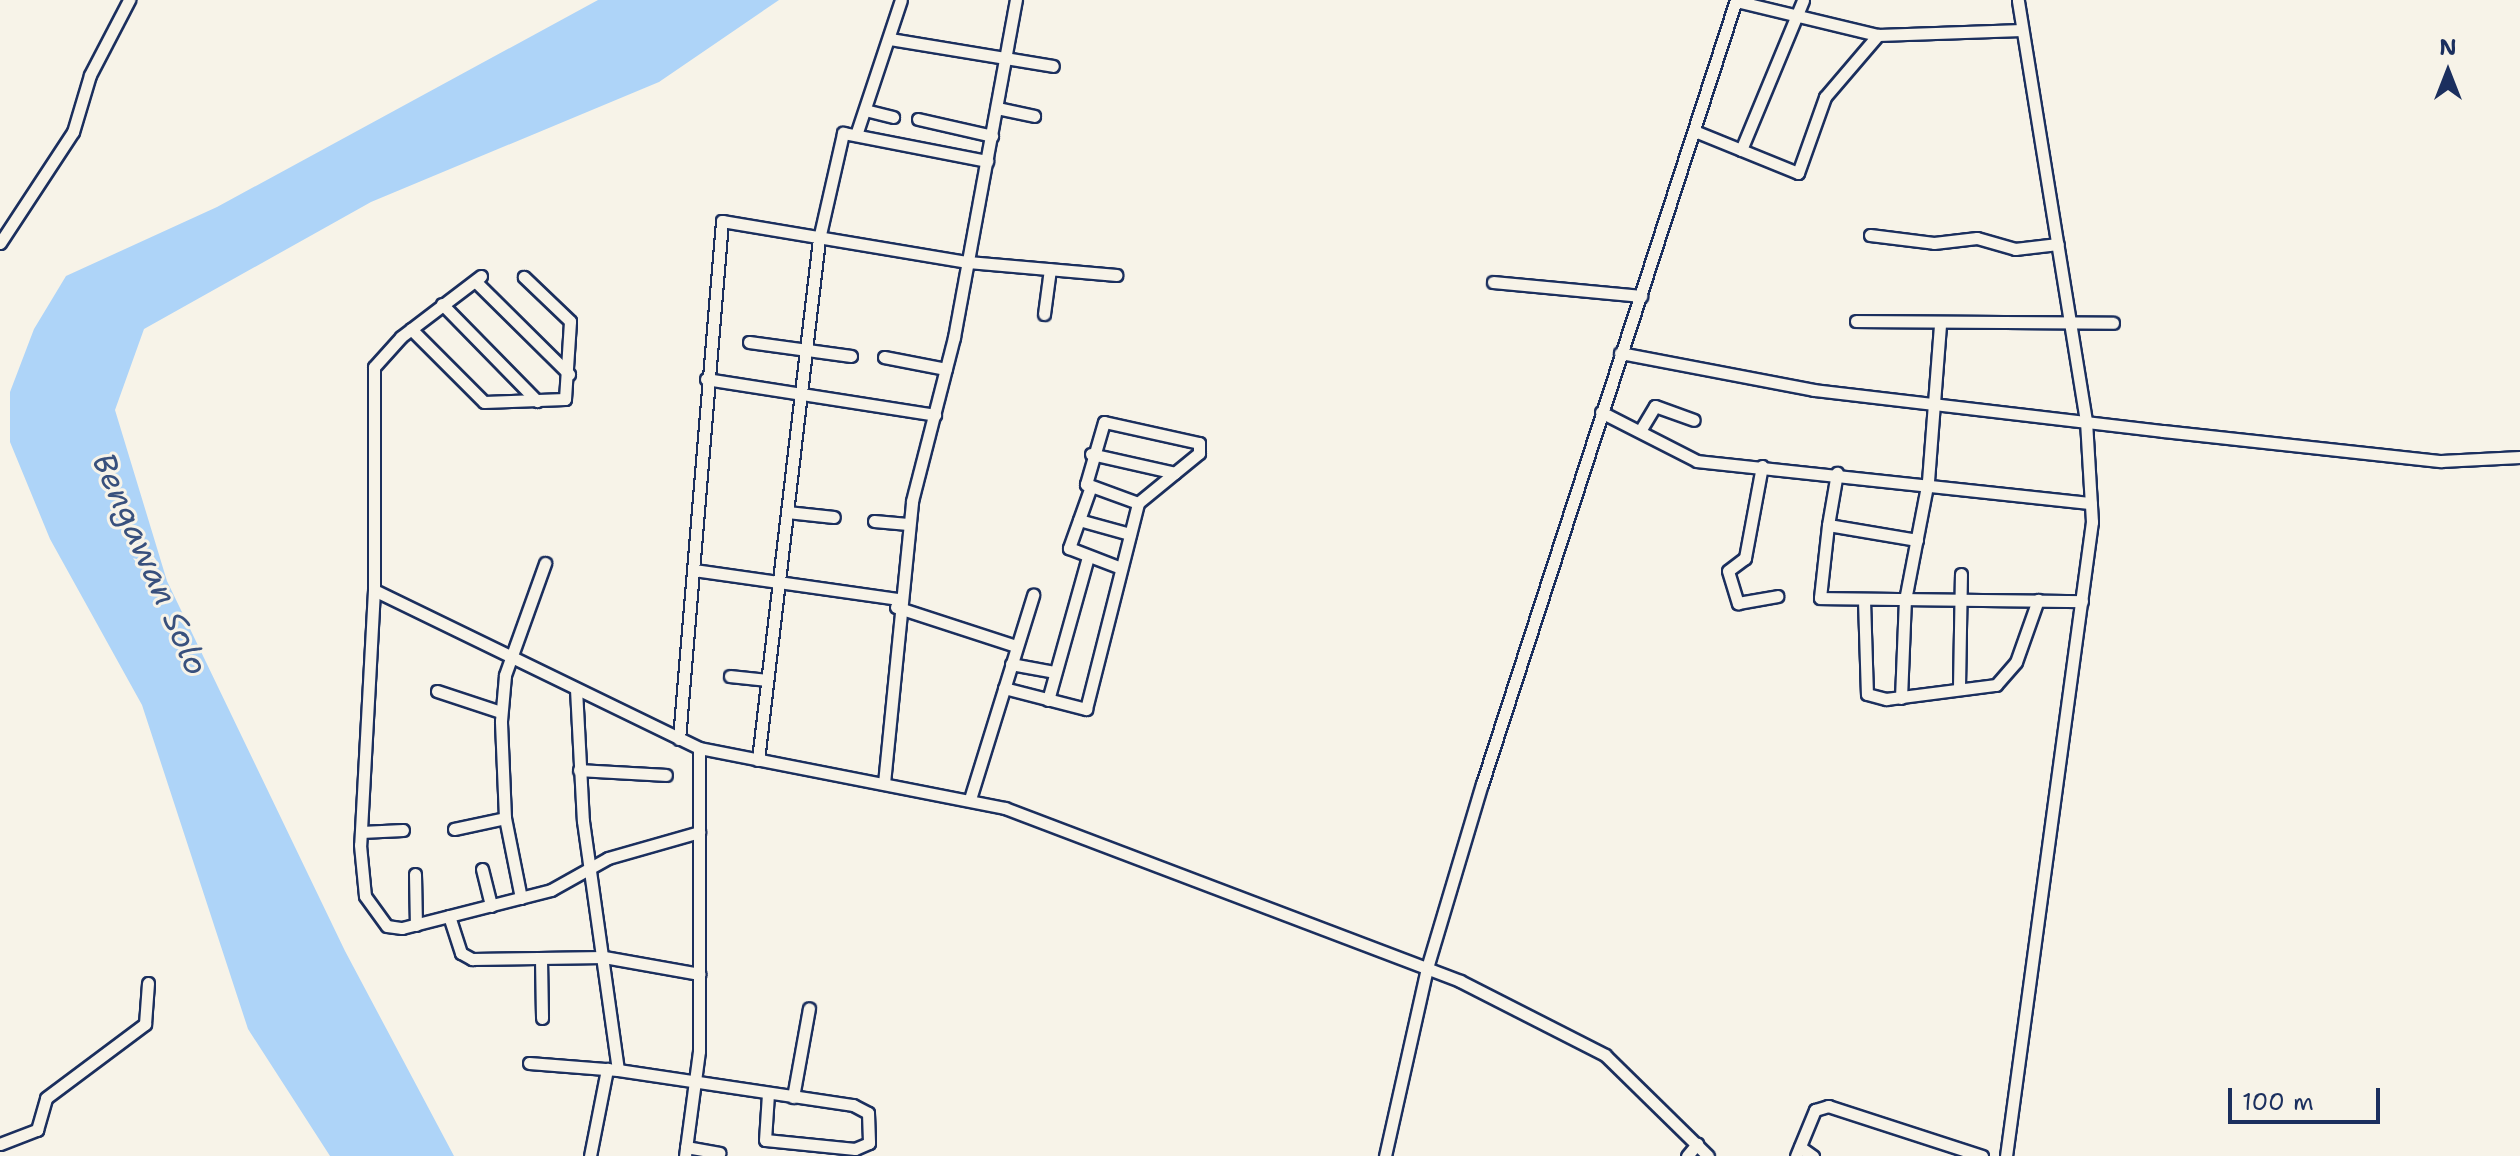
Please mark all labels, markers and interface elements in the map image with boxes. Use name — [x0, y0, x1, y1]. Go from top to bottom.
north arrow — [2408, 32, 2488, 112]
text: N — [2439, 33, 2457, 62]
water label: Bengawan Solo — [84, 447, 216, 681]
scale bar — [2232, 1072, 2384, 1122]
text: 100 m — [2242, 1086, 2314, 1118]

